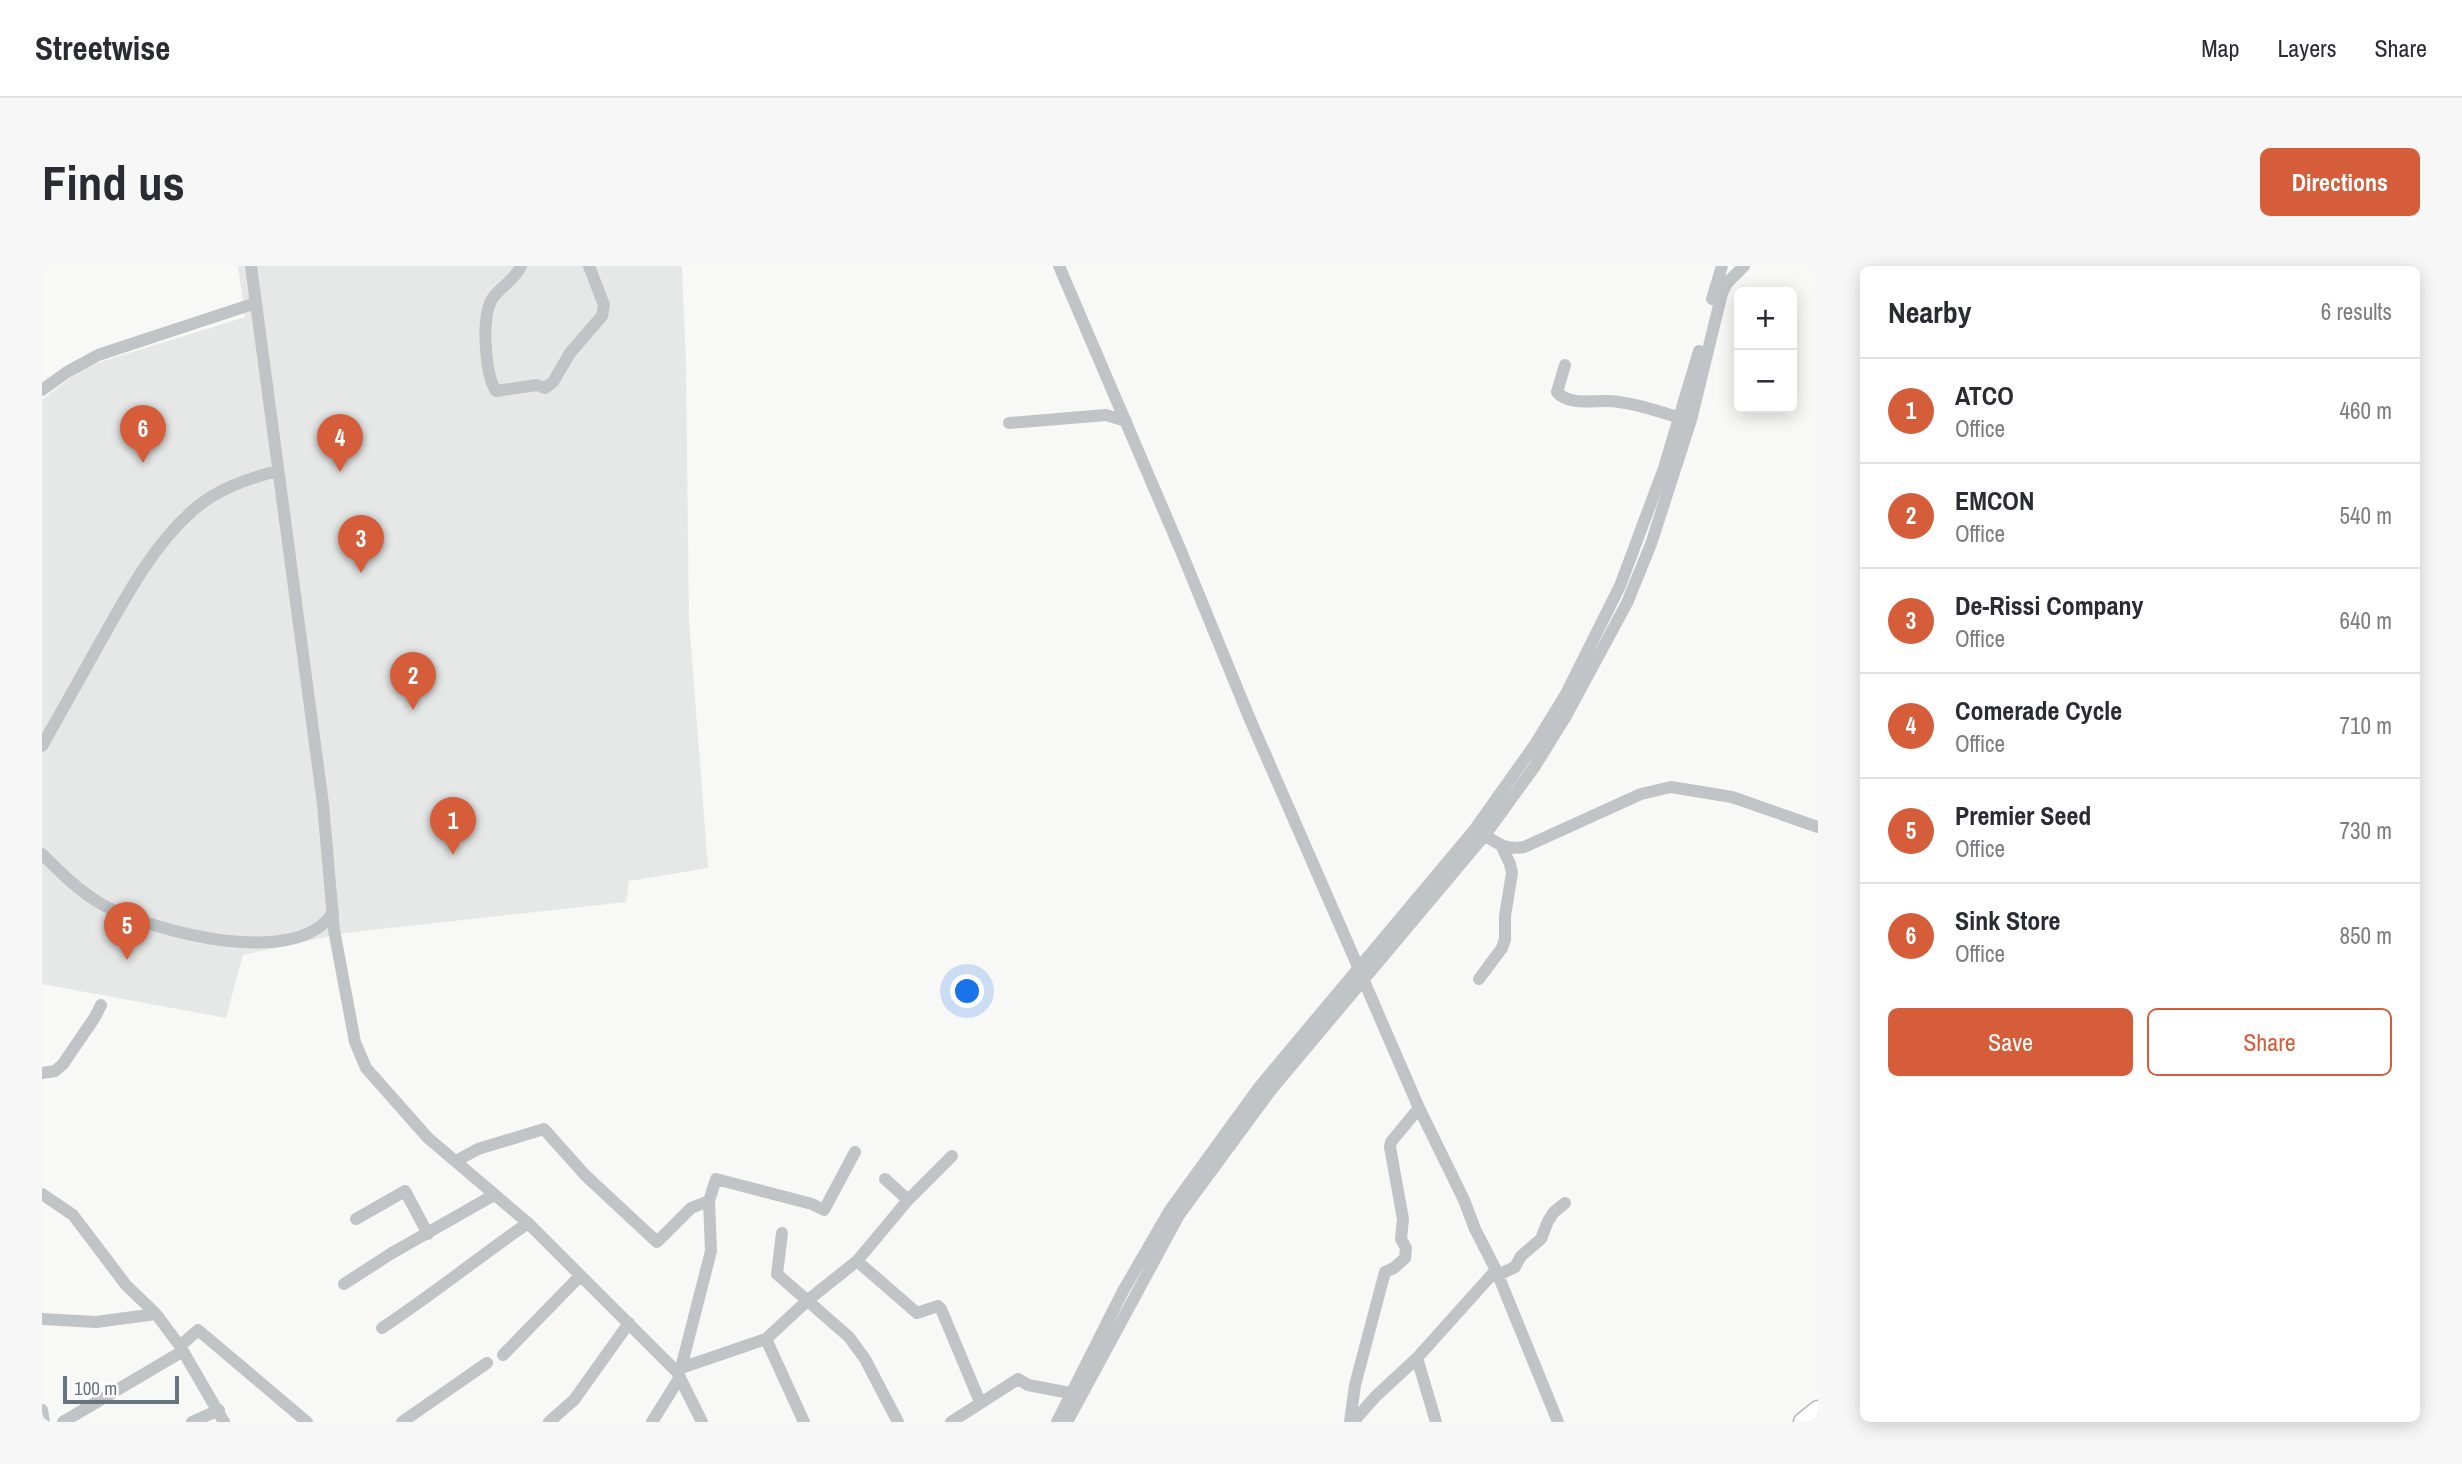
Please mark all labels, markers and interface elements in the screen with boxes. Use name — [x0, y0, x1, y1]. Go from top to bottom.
text: Streetwise — [35, 26, 170, 70]
text: Map — [2201, 32, 2239, 64]
text: Layers — [2277, 32, 2336, 64]
text: Share — [2374, 32, 2427, 64]
button: Directions — [2260, 148, 2420, 216]
text: Find us — [42, 149, 185, 215]
map controls — [1734, 287, 1797, 413]
button: + — [1734, 287, 1797, 350]
text: Nearby — [1888, 292, 1971, 332]
text: 6 results — [2321, 296, 2392, 327]
button: − — [1734, 350, 1797, 413]
text: ATCO — [1955, 378, 2014, 413]
text: 1 — [1906, 395, 1916, 426]
text: 460 m — [2340, 395, 2392, 426]
pin: 6 — [120, 405, 166, 463]
text: Office — [1955, 413, 2005, 444]
pin: 4 — [317, 414, 363, 472]
text: EMCON — [1955, 483, 2034, 518]
text: 2 — [1906, 500, 1916, 531]
text: 540 m — [2340, 500, 2392, 531]
pin: 3 — [338, 515, 384, 573]
text: Office — [1955, 518, 2005, 549]
text: De-Rissi Company — [1955, 588, 2143, 623]
text: 3 — [1906, 605, 1916, 636]
text: 640 m — [2340, 605, 2392, 636]
text: Office — [1955, 623, 2005, 654]
pin: 2 — [390, 652, 436, 710]
text: Comerade Cycle — [1955, 693, 2122, 728]
text: 4 — [1906, 710, 1916, 741]
text: 710 m — [2340, 710, 2392, 741]
text: Office — [1955, 728, 2005, 759]
pin: 1 — [430, 797, 476, 855]
text: Premier Seed — [1955, 798, 2091, 833]
text: 5 — [1906, 815, 1916, 846]
text: 730 m — [2340, 815, 2392, 846]
text: Office — [1955, 833, 2005, 864]
pin: 5 — [104, 902, 150, 960]
text: Sink Store — [1955, 903, 2060, 938]
text: 6 — [1906, 920, 1916, 951]
text: 850 m — [2340, 920, 2392, 951]
text: Office — [1955, 938, 2005, 969]
your location — [950, 974, 984, 1008]
button: Save — [1888, 1008, 2133, 1076]
button: Share — [2147, 1008, 2392, 1076]
scale bar — [63, 1373, 178, 1405]
text: 100 m — [74, 1375, 117, 1401]

